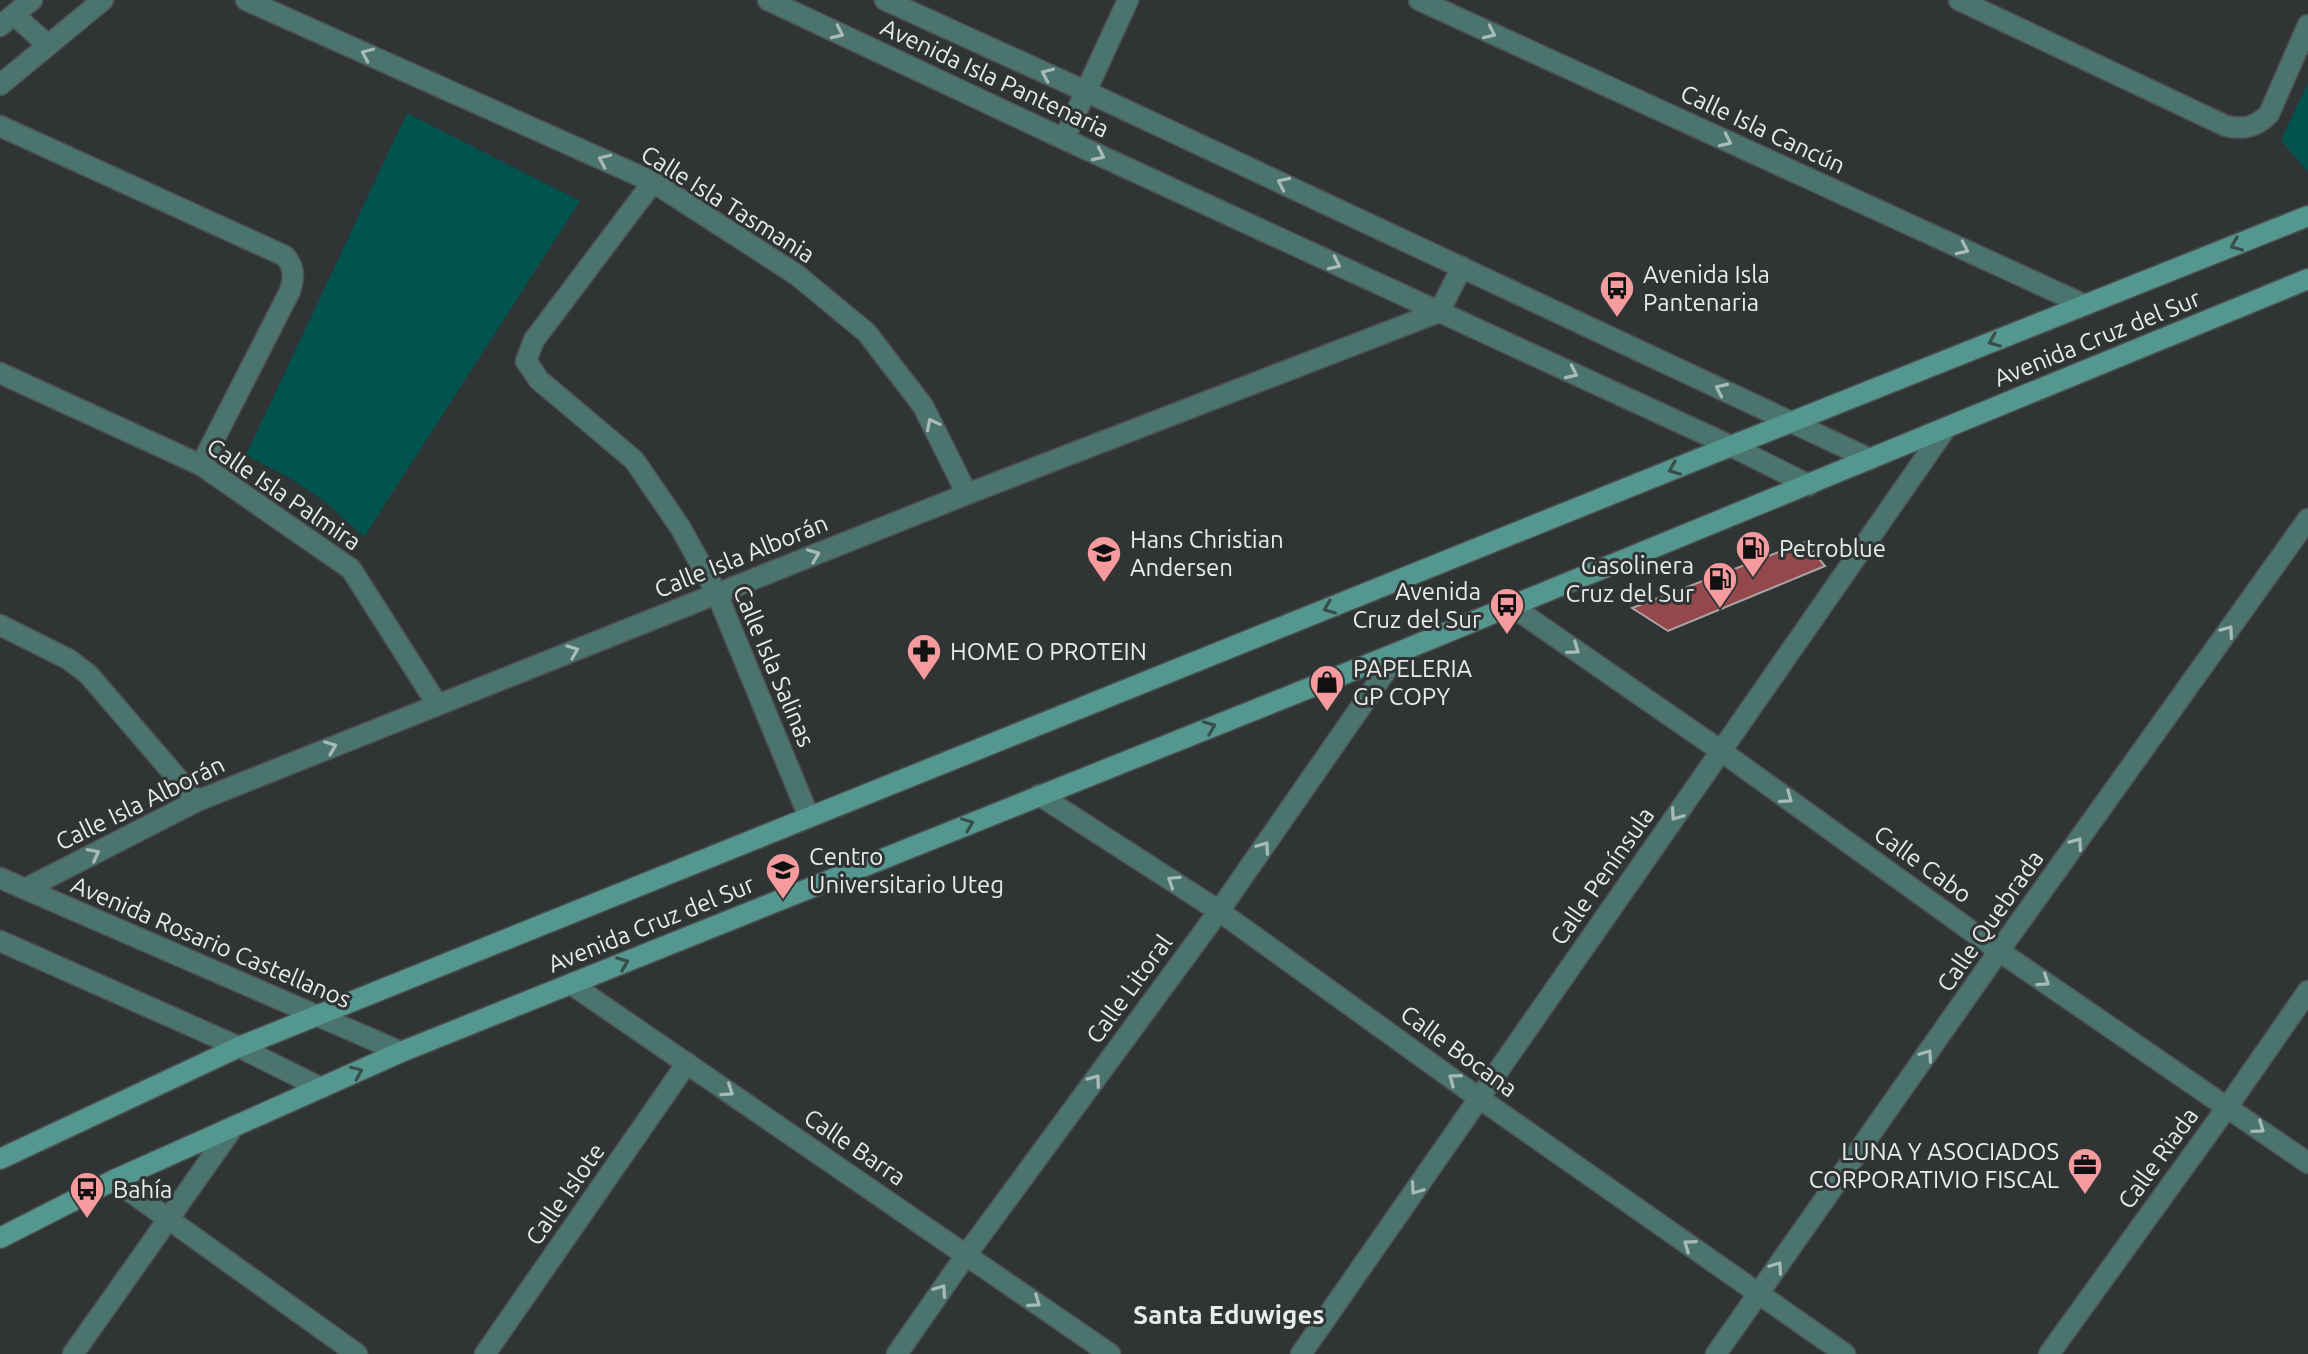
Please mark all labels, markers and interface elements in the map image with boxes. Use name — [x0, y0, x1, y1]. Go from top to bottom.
street label: Avenida Isla Pantenaria — [877, 13, 1113, 143]
one-way arrow — [830, 23, 845, 39]
one-way arrow — [1482, 23, 1496, 39]
one-way arrow — [361, 48, 375, 64]
one-way arrow — [1041, 68, 1055, 84]
street label: Calle Isla Cancún — [1676, 79, 1850, 179]
one-way arrow — [1718, 131, 1733, 147]
street label: Calle Isla Tasmania — [636, 140, 820, 268]
one-way arrow — [1091, 146, 1105, 162]
one-way arrow — [598, 154, 612, 170]
one-way arrow — [1277, 177, 1291, 193]
one-way arrow — [2230, 235, 2244, 252]
one-way arrow — [1954, 239, 1969, 255]
one-way arrow — [1327, 254, 1342, 270]
place label: Avenida Isla Pantenaria — [1643, 261, 1770, 316]
bus stop icon: Avenida Isla Pantenaria — [1598, 269, 1636, 319]
street label: Avenida Cruz del Sur — [1990, 284, 2204, 392]
one-way arrow — [1988, 332, 2002, 348]
one-way arrow — [1563, 363, 1578, 379]
one-way arrow — [1715, 383, 1729, 399]
one-way arrow — [926, 418, 941, 433]
street label: Calle Isla Palmira — [202, 433, 366, 555]
one-way arrow — [1668, 459, 1682, 475]
street label: Calle Isla Alborán — [651, 509, 831, 603]
place label: Hans Christian Andersen — [1130, 526, 1284, 581]
fuel station icon: Petroblue — [1734, 529, 1772, 579]
school or university icon: Hans Christian Andersen — [1085, 534, 1123, 584]
place label: Petroblue — [1779, 535, 1886, 562]
one-way arrow — [806, 548, 820, 565]
place label: Gasolinera Cruz del Sur — [1566, 552, 1694, 607]
fuel station icon: Gasolinera Cruz del Sur — [1701, 560, 1739, 610]
place label: Avenida Cruz del Sur — [1353, 578, 1481, 633]
street label: Calle Isla Salinas — [728, 581, 820, 751]
bus stop icon: Avenida Cruz del Sur — [1488, 586, 1526, 636]
one-way arrow — [1323, 598, 1337, 614]
one-way arrow — [2218, 625, 2233, 640]
pharmacy icon: HOME O PROTEIN — [905, 632, 943, 682]
place label: HOME O PROTEIN — [950, 638, 1147, 665]
one-way arrow — [1565, 639, 1579, 654]
one-way arrow — [565, 644, 579, 661]
place label: PAPELERIA GP COPY — [1353, 655, 1473, 710]
shop icon: PAPELERIA GP COPY — [1308, 663, 1346, 713]
one-way arrow — [1202, 720, 1216, 737]
one-way arrow — [323, 740, 337, 756]
street label: Calle Isla Alborán — [51, 750, 229, 856]
one-way arrow — [1778, 788, 1793, 803]
street label: Calle Península — [1545, 802, 1659, 950]
one-way arrow — [1671, 806, 1686, 820]
one-way arrow — [960, 817, 974, 833]
street label: Calle Cabo — [1869, 820, 1977, 908]
one-way arrow — [2067, 837, 2082, 851]
one-way arrow — [1254, 841, 1269, 855]
place label: Centro Universitario Uteg — [809, 843, 1004, 898]
street label: Calle Quebrada — [1931, 845, 2049, 997]
one-way arrow — [86, 848, 101, 863]
school or university icon: Centro Universitario Uteg — [764, 851, 802, 901]
street label: Avenida Cruz del Sur — [544, 870, 758, 978]
street label: Avenida Rosario Castellanos — [67, 871, 355, 1013]
one-way arrow — [1167, 875, 1181, 890]
street label: Calle Litoral — [1081, 929, 1177, 1049]
one-way arrow — [615, 956, 629, 973]
one-way arrow — [2036, 972, 2050, 987]
street label: Calle Bocana — [1396, 1000, 1522, 1102]
one-way arrow — [1917, 1049, 1932, 1063]
one-way arrow — [348, 1066, 363, 1082]
one-way arrow — [1085, 1074, 1099, 1089]
one-way arrow — [1448, 1074, 1462, 1089]
one-way arrow — [719, 1082, 733, 1097]
street label: Calle Riada — [2112, 1102, 2204, 1214]
street label: Calle Barra — [799, 1103, 911, 1191]
one-way arrow — [2250, 1118, 2265, 1133]
street label: Calle Islote — [520, 1138, 610, 1250]
place label: LUNA Y ASOCIADOS CORPORATIVIO FISCAL — [1809, 1138, 2059, 1193]
office icon: LUNA Y ASOCIADOS CORPORATIVIO FISCAL — [2066, 1146, 2104, 1196]
bus stop icon: Bahía — [68, 1170, 106, 1220]
place label: Bahía — [113, 1176, 172, 1203]
one-way arrow — [1411, 1180, 1426, 1194]
one-way arrow — [1684, 1240, 1698, 1255]
one-way arrow — [1767, 1262, 1782, 1276]
one-way arrow — [931, 1285, 946, 1299]
one-way arrow — [1026, 1292, 1040, 1307]
district label: Santa Eduwiges — [1133, 1300, 1325, 1329]

